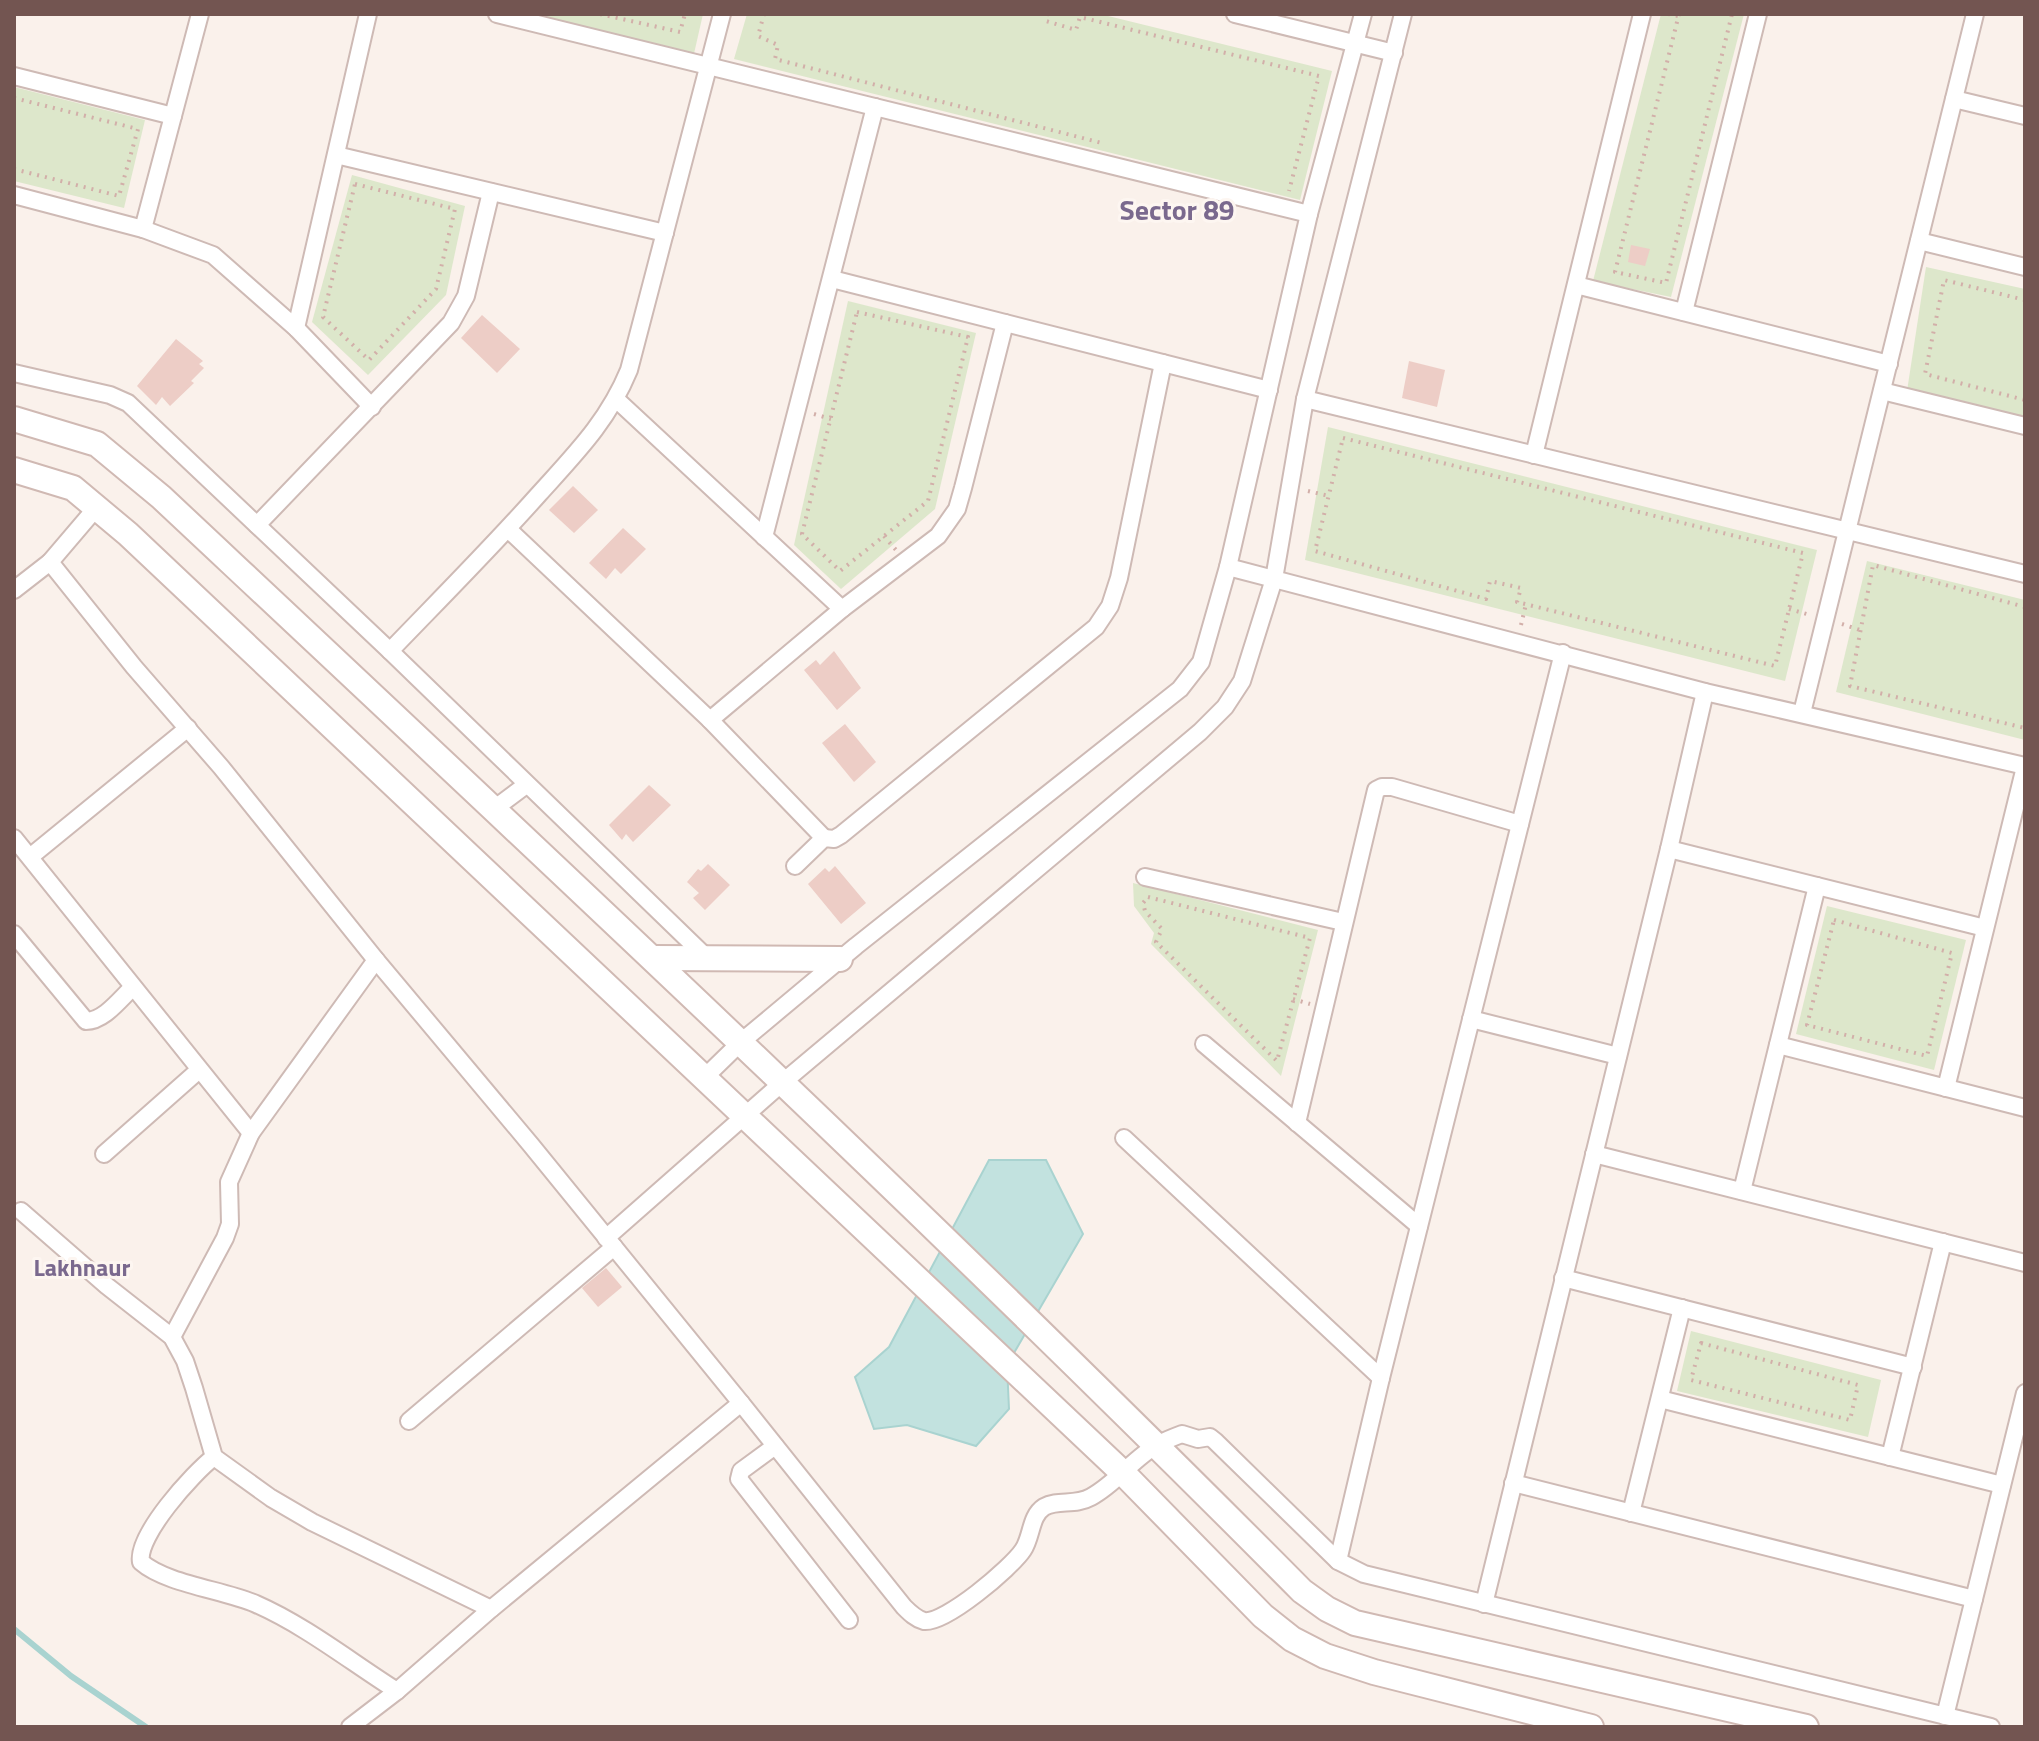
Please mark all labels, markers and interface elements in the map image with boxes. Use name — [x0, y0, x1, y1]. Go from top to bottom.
district label: Sector 89 — [1119, 188, 1235, 231]
district label: Lakhnaur — [34, 1249, 131, 1285]

